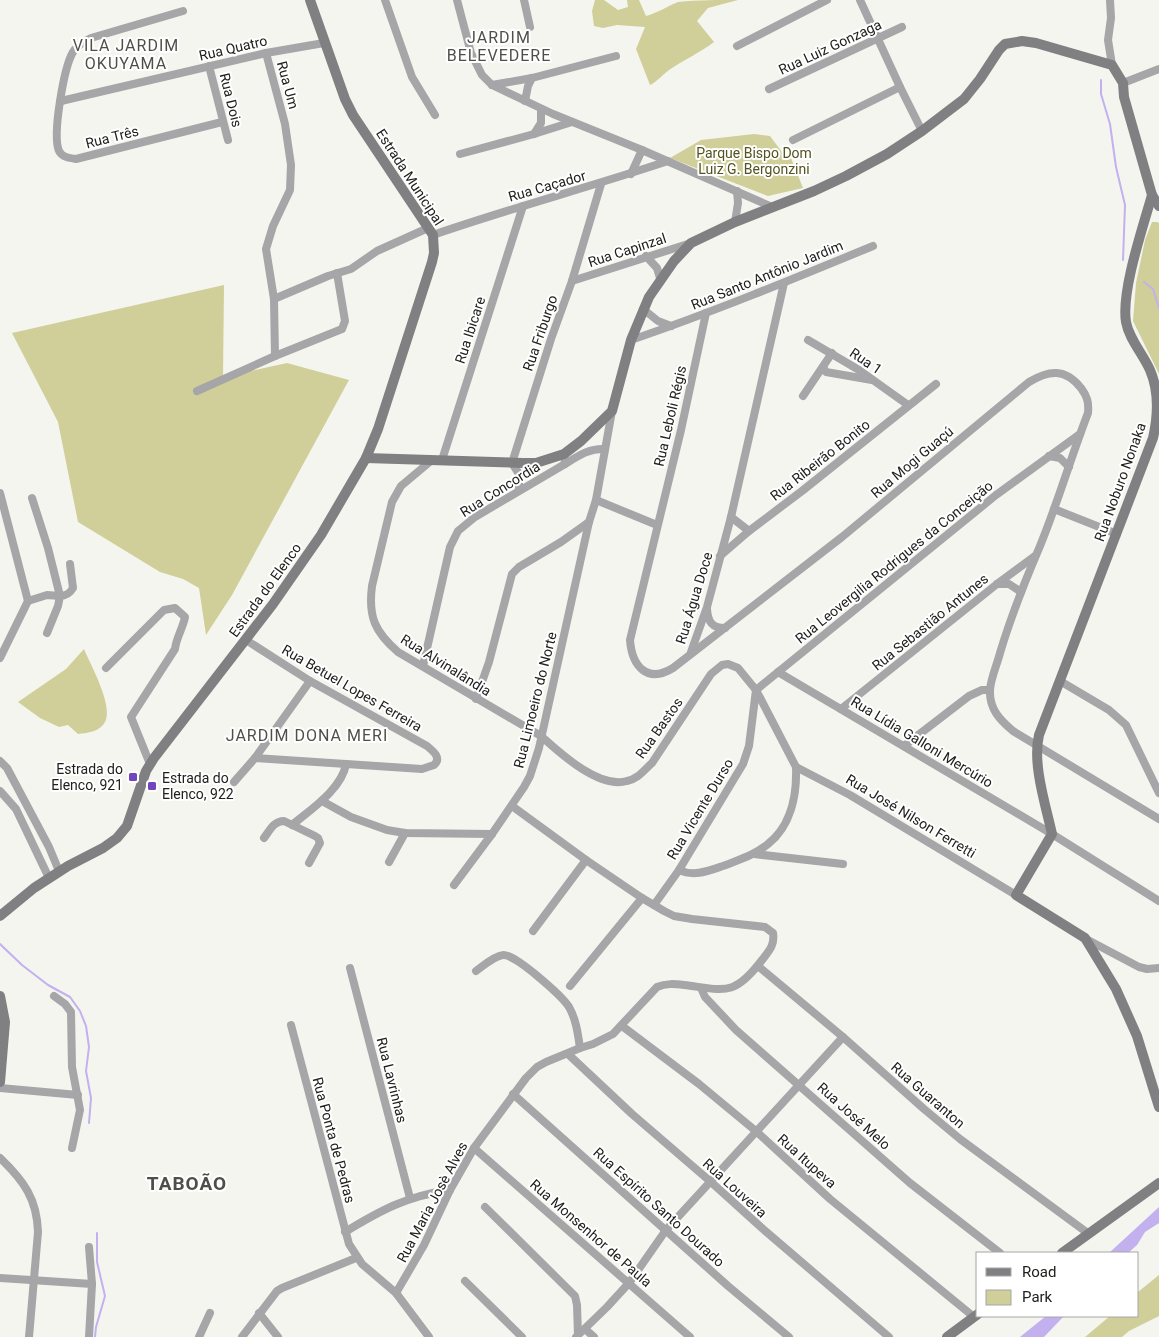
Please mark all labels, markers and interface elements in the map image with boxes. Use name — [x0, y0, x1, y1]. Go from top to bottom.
street label: Rua Luiz Gonzaga — [776, 16, 884, 78]
district label: JARDIM BELEVEDERE — [447, 28, 551, 65]
street label: Rua Quatro — [197, 32, 269, 64]
district label: VILA JARDIM OKUYAMA — [73, 36, 179, 73]
street label: Rua Um — [274, 59, 302, 111]
street label: Rua Dois — [217, 71, 245, 129]
street label: Rua Três — [84, 123, 140, 151]
street label: Estrada Municipal — [373, 126, 447, 228]
park label: Parque Bispo Dom Luiz G. Bergonzini — [696, 145, 812, 177]
street label: Rua Caçador — [506, 167, 588, 205]
street label: Rua Capinzal — [586, 230, 668, 270]
street label: Rua Santo Antônio Jardim — [689, 237, 845, 313]
street label: Rua Friburgo — [520, 293, 560, 373]
street label: Rua Ibicare — [452, 294, 488, 366]
street label: Rua 1 — [847, 344, 885, 378]
street label: Rua Leboli Régis — [651, 364, 689, 468]
street label: Rua Ribeirão Bonito — [767, 416, 873, 504]
street label: Rua Noburo Nonaka — [1091, 420, 1149, 544]
street label: Rua Mogi Guaçú — [868, 423, 956, 501]
street label: Rua Concordia — [457, 458, 543, 520]
street label: Rua Leovergilia Rodrigues da Conceição — [792, 477, 996, 647]
street label: Estrada do Elenco — [226, 540, 304, 640]
street label: Rua Água Doce — [671, 550, 716, 646]
street label: Rua Sebastião Antunes — [869, 570, 991, 674]
street label: Rua Limoeiro do Norte — [510, 630, 560, 770]
street label: Rua Alvinalândia — [398, 631, 494, 699]
street label: Rua Betuel Lopes Ferreira — [279, 641, 425, 735]
street label: Rua Lídia Galloni Mercúrio — [848, 693, 996, 791]
street label: Rua Bastos — [632, 694, 686, 762]
district label: JARDIM DONA MERI — [226, 726, 388, 745]
street label: Rua Vicente Durso — [664, 756, 736, 862]
place label: Estrada do Elenco, 921 — [51, 761, 123, 793]
place label: Estrada do Elenco, 922 — [162, 770, 234, 802]
marker: Estrada do Elenco, 921 — [127, 771, 139, 783]
street label: Rua José Nilson Ferretti — [843, 771, 979, 861]
marker: Estrada do Elenco, 922 — [146, 780, 158, 792]
street label: Rua Lavrinhas — [374, 1036, 410, 1124]
street label: Rua Guaranton — [888, 1059, 968, 1131]
street label: Rua Ponta de Pedras — [309, 1075, 359, 1205]
street label: Rua José Melo — [814, 1079, 894, 1153]
street label: Rua Itupeva — [775, 1131, 839, 1191]
street label: Rua Maria Josè Alves — [393, 1139, 471, 1265]
street label: Rua Espírito Santo Dourado — [590, 1144, 728, 1270]
street label: Rua Louveira — [700, 1155, 770, 1221]
district label: TABOÃO — [147, 1172, 227, 1195]
street label: Rua Monsenhor de Paula — [527, 1176, 655, 1290]
legend — [976, 1252, 1139, 1317]
text: Road — [1022, 1263, 1056, 1281]
text: Park — [1022, 1288, 1053, 1306]

